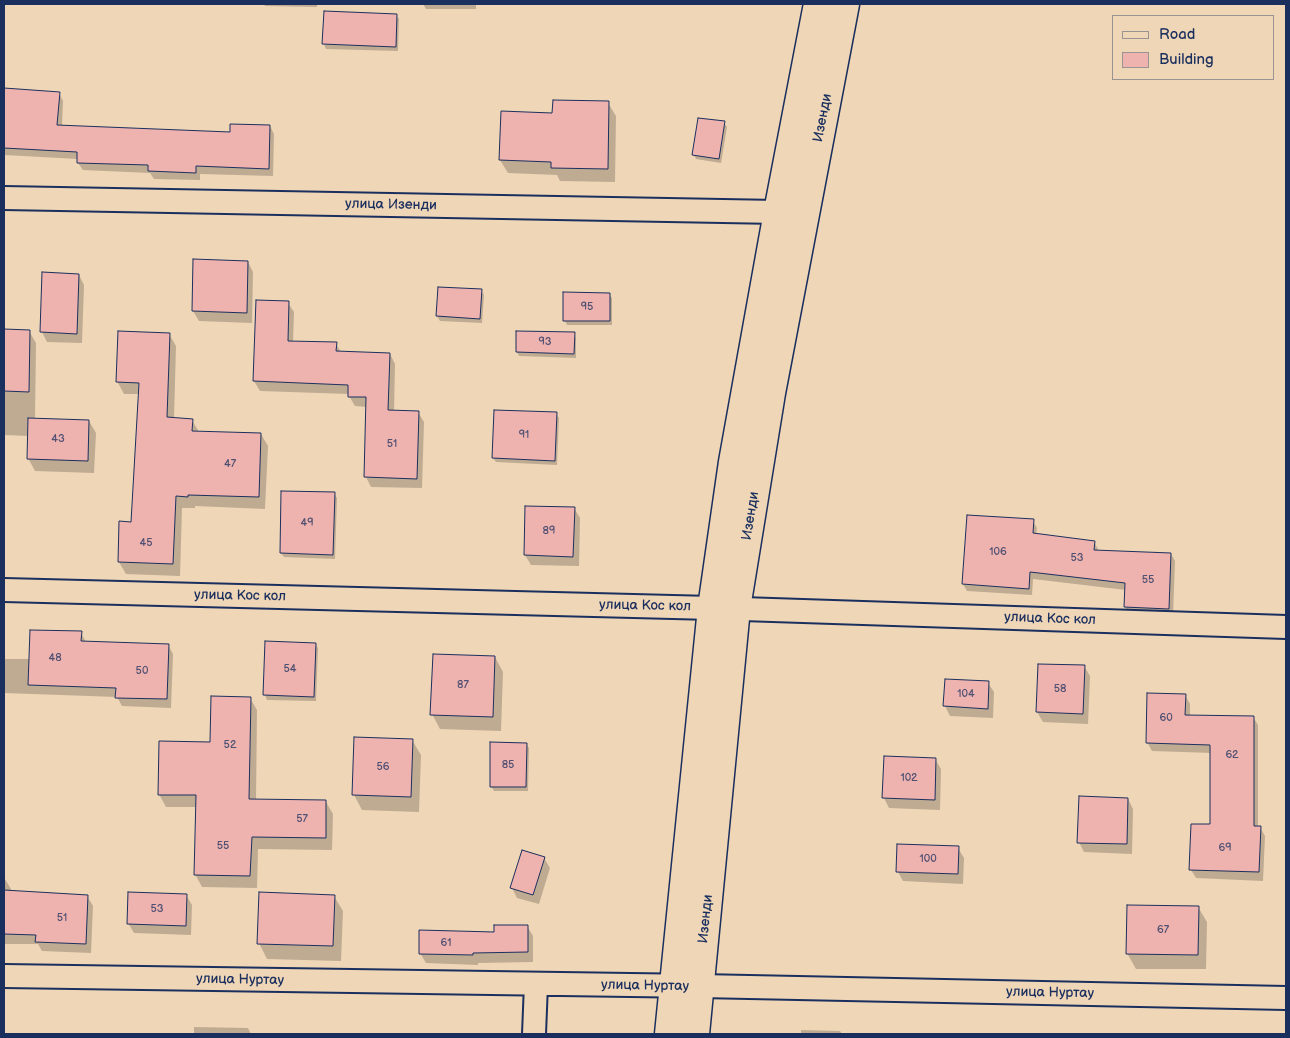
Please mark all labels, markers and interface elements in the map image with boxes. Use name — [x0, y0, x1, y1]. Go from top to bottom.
legend — [1112, 15, 1275, 80]
text: Road — [1159, 25, 1195, 44]
text: Building — [1159, 50, 1214, 69]
street label: Изенди — [810, 92, 836, 144]
street label: улица Изенди — [345, 196, 437, 214]
house number: 95 — [581, 300, 593, 314]
house number: 93 — [538, 335, 552, 349]
house number: 91 — [519, 428, 529, 442]
house number: 43 — [51, 432, 65, 446]
house number: 51 — [387, 437, 397, 451]
house number: 47 — [224, 457, 236, 471]
street label: Изенди — [739, 490, 763, 542]
house number: 49 — [300, 516, 314, 530]
house number: 89 — [543, 524, 555, 538]
house number: 45 — [139, 536, 153, 550]
house number: 106 — [989, 545, 1007, 559]
house number: 53 — [1070, 551, 1084, 565]
house number: 55 — [1142, 573, 1154, 587]
street label: улица Кос кол — [194, 587, 286, 605]
street label: улица Кос кол — [599, 597, 691, 615]
street label: улица Кос кол — [1004, 609, 1096, 629]
house number: 48 — [48, 651, 62, 665]
house number: 54 — [283, 662, 297, 676]
house number: 50 — [136, 664, 148, 678]
house number: 87 — [457, 678, 469, 692]
house number: 58 — [1054, 682, 1066, 696]
house number: 104 — [957, 687, 975, 701]
house number: 60 — [1159, 711, 1173, 725]
house number: 52 — [224, 738, 236, 752]
house number: 62 — [1225, 748, 1239, 762]
house number: 85 — [502, 758, 514, 772]
house number: 56 — [376, 760, 390, 774]
house number: 102 — [900, 771, 918, 785]
house number: 57 — [296, 812, 308, 826]
house number: 55 — [217, 839, 229, 853]
house number: 69 — [1218, 841, 1232, 855]
house number: 100 — [919, 852, 937, 866]
street label: Изенди — [695, 894, 717, 944]
house number: 53 — [150, 902, 164, 916]
house number: 51 — [57, 911, 67, 925]
house number: 67 — [1157, 923, 1169, 937]
house number: 61 — [441, 936, 451, 950]
street label: улица Нуртау — [196, 971, 284, 989]
street label: улица Нуртау — [601, 977, 689, 995]
street label: улица Нуртау — [1006, 984, 1094, 1002]

